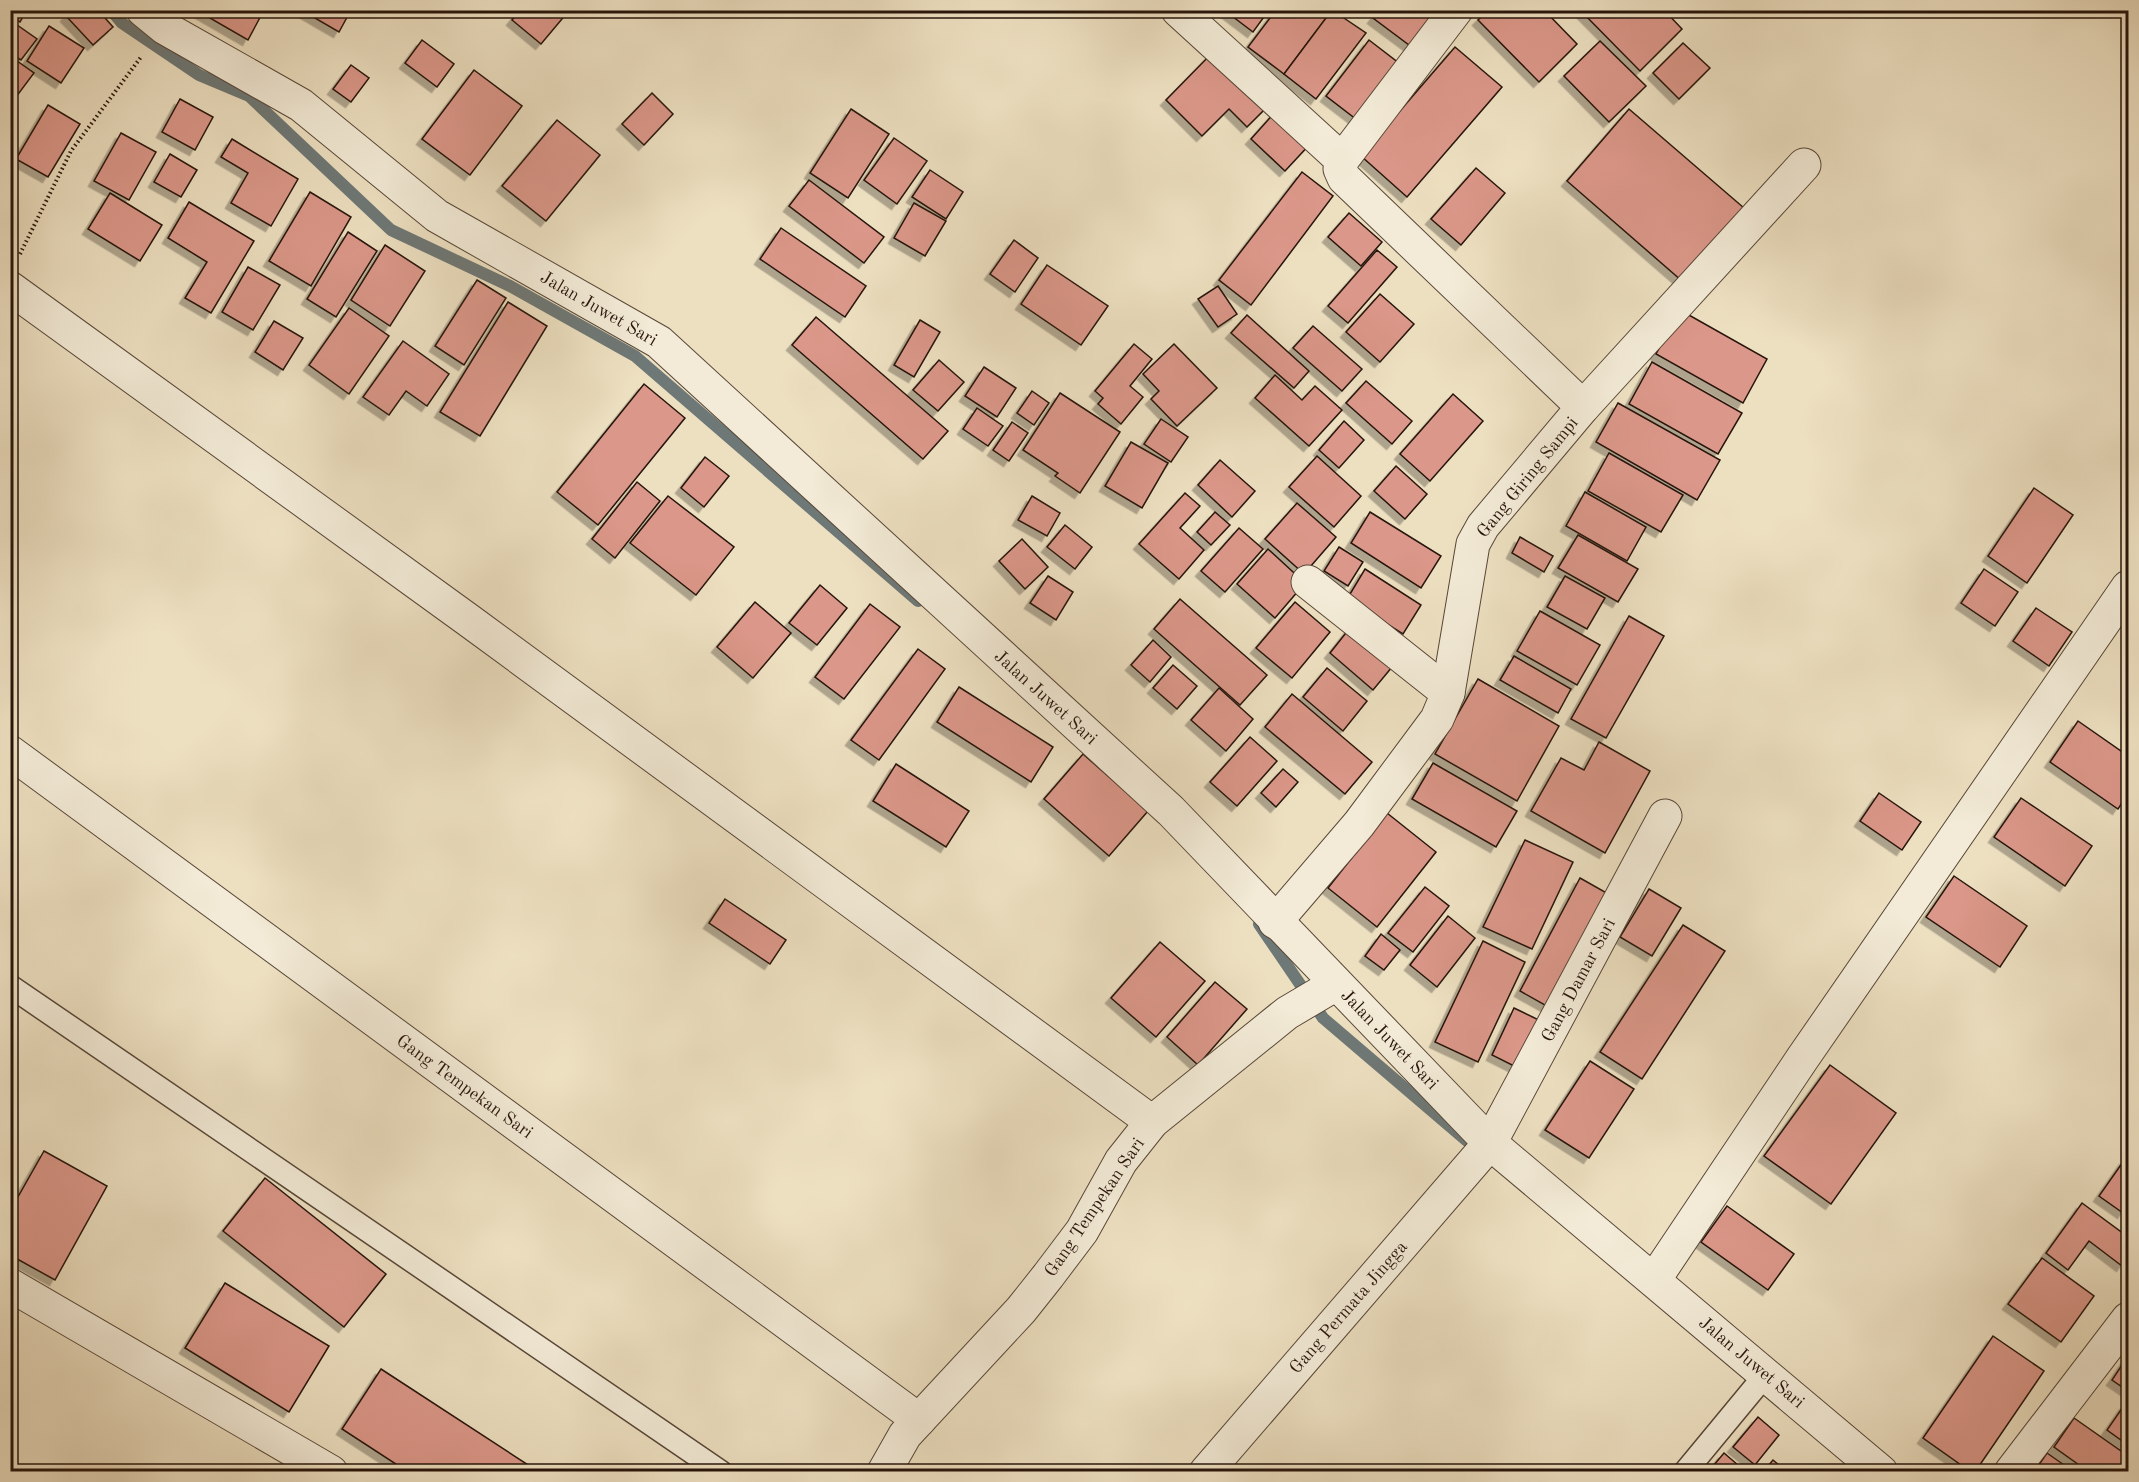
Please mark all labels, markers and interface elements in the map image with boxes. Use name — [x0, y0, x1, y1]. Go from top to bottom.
street label: Jalan Juwet Sari — [537, 268, 660, 350]
street label: Gang Giring Sampi — [1474, 414, 1582, 541]
street label: Jalan Juwet Sari — [990, 647, 1100, 749]
street label: Gang Damar Sari — [1539, 916, 1619, 1045]
street label: Jalan Juwet Sari — [1337, 986, 1442, 1093]
street label: Gang Tempekan Sari — [393, 1031, 536, 1142]
street label: Gang Tempekan Sari — [1042, 1135, 1148, 1280]
street label: Gang Permata Jingga — [1286, 1238, 1411, 1377]
street label: Jalan Juwet Sari — [1695, 1314, 1808, 1412]

